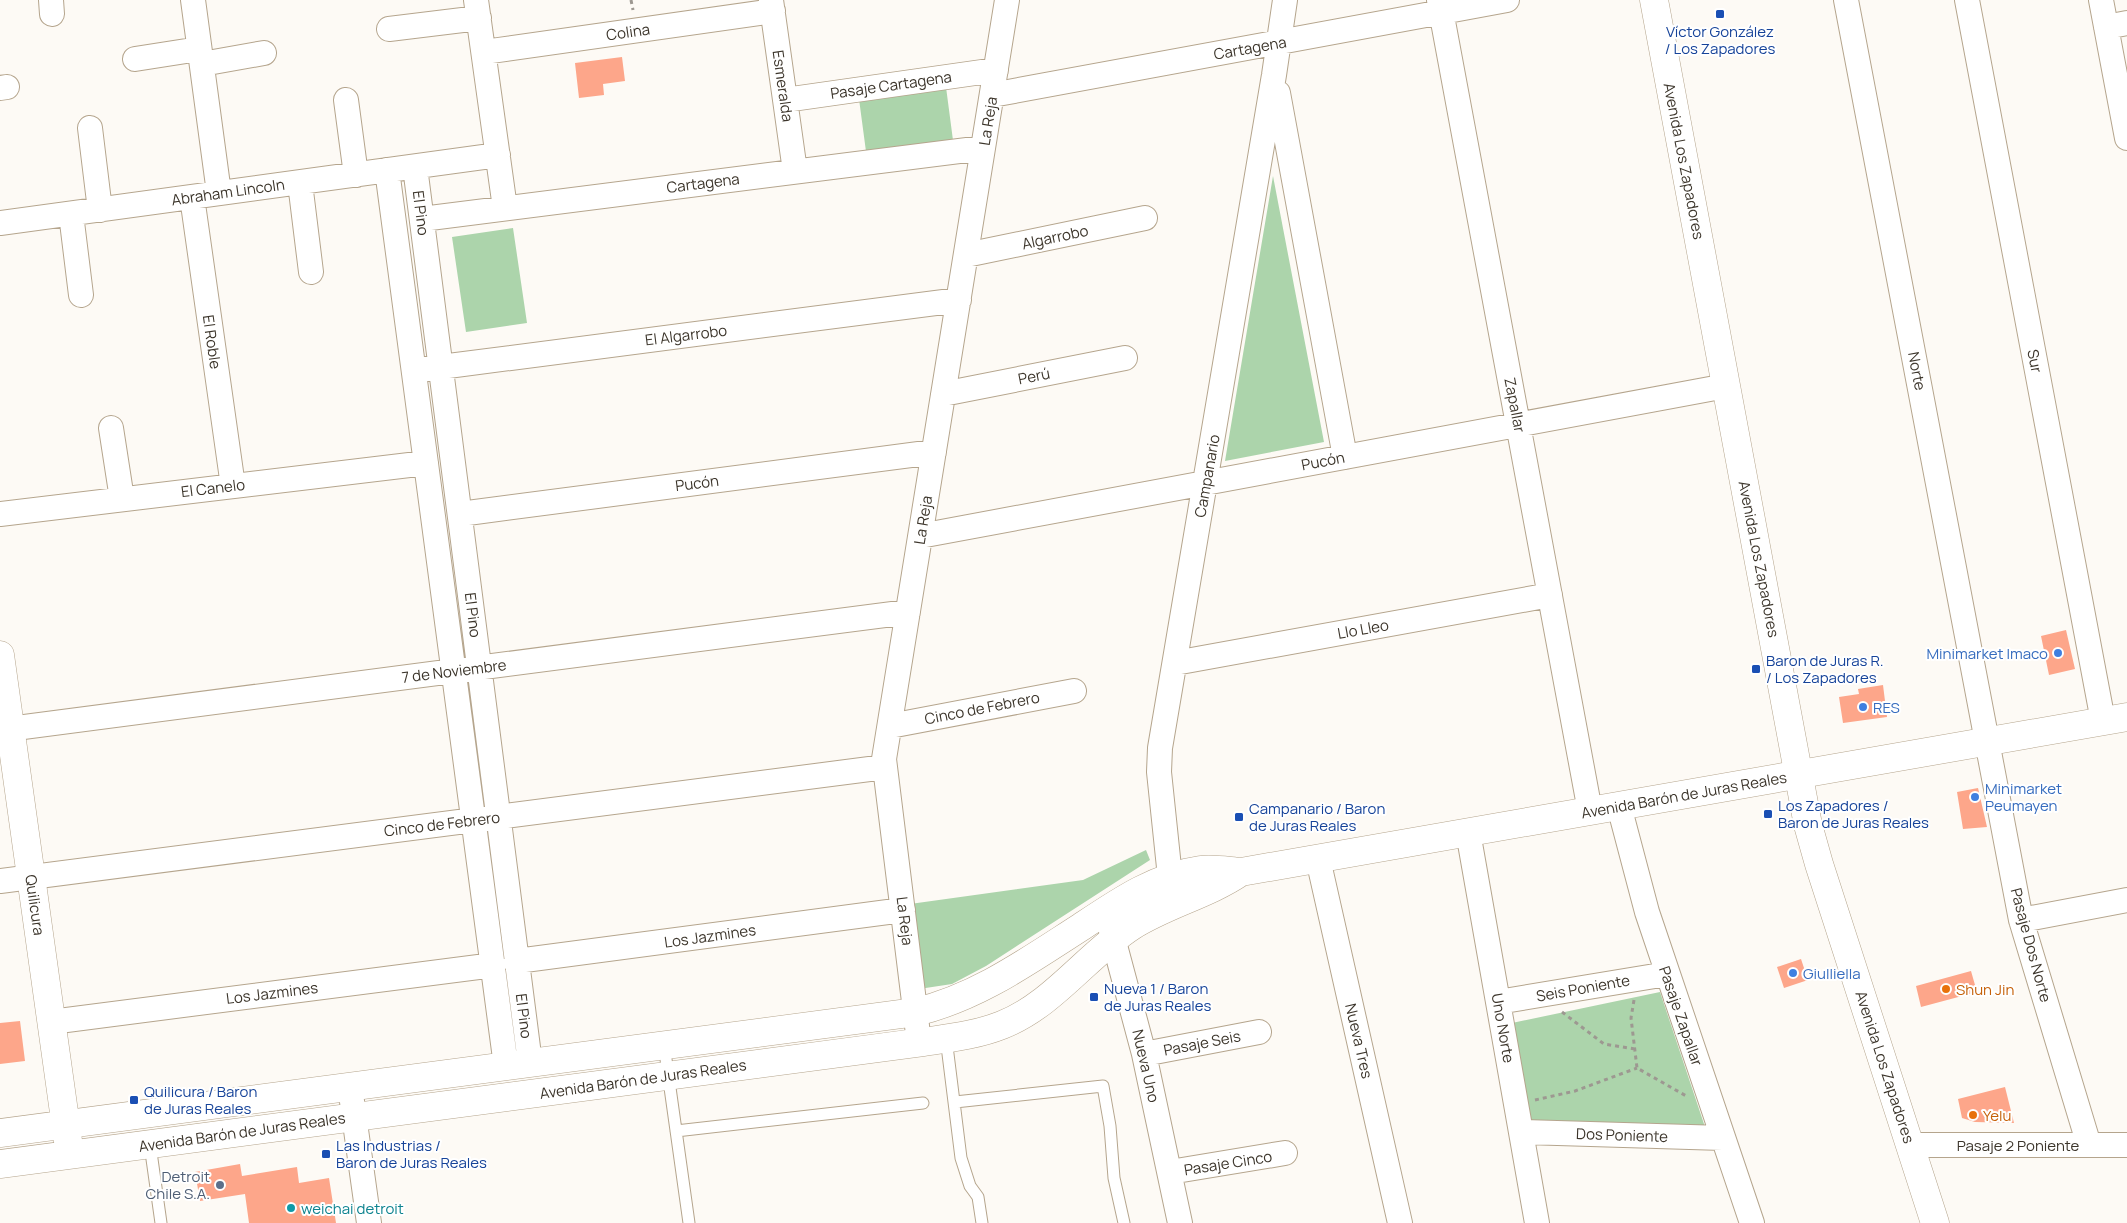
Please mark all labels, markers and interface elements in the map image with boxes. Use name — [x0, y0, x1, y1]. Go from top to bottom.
marker: Víctor González / Los Zapadores — [1714, 8, 1726, 20]
street label: Colina — [605, 19, 651, 45]
place label: Víctor González / Los Zapadores — [1665, 21, 1775, 59]
street label: Cartagena — [1212, 31, 1288, 65]
street label: Esmeralda — [768, 49, 798, 123]
street label: Pasaje Cartagena — [829, 66, 953, 104]
street label: Avenida Los Zapadores — [1659, 81, 1710, 241]
street label: La Reja — [974, 95, 1002, 147]
street label: Cartagena — [665, 168, 741, 198]
street label: Abraham Lincoln — [170, 174, 286, 210]
street label: El Pino — [408, 189, 434, 237]
street label: Algarrobo — [1020, 220, 1090, 254]
street label: El Roble — [198, 314, 226, 371]
street label: El Algarrobo — [644, 320, 728, 350]
street label: Sur — [2022, 347, 2048, 375]
street label: Norte — [1903, 350, 1931, 392]
street label: Perú — [1016, 363, 1052, 389]
street label: Zapallar — [1499, 376, 1531, 435]
street label: Campanario — [1189, 433, 1225, 519]
street label: Pucón — [1299, 446, 1347, 475]
street label: Pucón — [674, 470, 720, 496]
street label: El Canelo — [180, 474, 246, 502]
street label: Avenida Los Zapadores — [1734, 479, 1785, 639]
street label: La Reja — [909, 494, 937, 546]
street label: El Pino — [460, 591, 486, 639]
street label: Llo Lleo — [1336, 614, 1390, 644]
place label: Minimarket Imaco — [1926, 643, 2048, 664]
marker: Minimarket Imaco — [2052, 647, 2064, 659]
place label: Baron de Juras R. / Los Zapadores — [1766, 650, 1884, 688]
street label: 7 de Noviembre — [400, 654, 508, 688]
marker: Baron de Juras R. / Los Zapadores — [1750, 663, 1762, 675]
street label: Cinco de Febrero — [923, 687, 1041, 729]
place label: RES — [1873, 697, 1900, 718]
marker: RES — [1857, 701, 1869, 713]
street label: Avenida Barón de Juras Reales — [1580, 767, 1789, 823]
place label: Minimarket Peumayen — [1985, 778, 2062, 816]
marker: Minimarket Peumayen — [1969, 791, 1981, 803]
place label: Los Zapadores / Baron de Juras Reales — [1778, 795, 1929, 833]
place label: Campanario / Baron de Juras Reales — [1249, 798, 1385, 836]
street label: Cinco de Febrero — [383, 806, 501, 842]
marker: Los Zapadores / Baron de Juras Reales — [1762, 808, 1774, 820]
marker: Campanario / Baron de Juras Reales — [1233, 811, 1245, 823]
street label: Quilicura — [20, 873, 50, 937]
street label: Pasaje Dos Norte — [2006, 886, 2056, 1005]
street label: La Reja — [892, 895, 918, 947]
street label: Los Jazmines — [663, 919, 757, 953]
street label: Pasaje Zapallar — [1654, 963, 1708, 1069]
place label: Giulliella — [1803, 963, 1861, 984]
marker: Giulliella — [1787, 967, 1799, 979]
street label: Seis Poniente — [1535, 969, 1632, 1007]
street label: Los Jazmines — [225, 977, 319, 1009]
place label: Nueva 1 / Baron de Juras Reales — [1104, 978, 1212, 1016]
place label: Shun Jin — [1956, 979, 2014, 1000]
marker: Shun Jin — [1940, 983, 1952, 995]
street label: Avenida Los Zapadores — [1850, 988, 1920, 1146]
marker: Nueva 1 / Baron de Juras Reales — [1088, 991, 1100, 1003]
street label: El Pino — [511, 992, 537, 1040]
street label: Uno Norte — [1487, 992, 1519, 1065]
street label: Nueva Tres — [1340, 1001, 1378, 1081]
street label: Pasaje Seis — [1162, 1025, 1242, 1061]
street label: Nueva Uno — [1127, 1027, 1165, 1105]
street label: Avenida Barón de Juras Reales — [538, 1054, 748, 1104]
place label: Quilicura / Baron de Juras Reales — [144, 1081, 257, 1119]
marker: Quilicura / Baron de Juras Reales — [128, 1094, 140, 1106]
place label: Yelu — [1983, 1105, 2011, 1126]
street label: Avenida Barón de Juras Reales — [137, 1107, 347, 1157]
marker: Yelu — [1967, 1109, 1979, 1121]
street label: Dos Poniente — [1576, 1123, 1669, 1147]
place label: Las Industrias / Baron de Juras Reales — [336, 1135, 487, 1173]
street label: Pasaje 2 Poniente — [1957, 1135, 2080, 1156]
street label: Pasaje Cinco — [1182, 1146, 1274, 1180]
marker: Las Industrias / Baron de Juras Reales — [320, 1148, 332, 1160]
place label: Detroit Chile S.A. — [146, 1166, 210, 1204]
marker: Detroit Chile S.A. — [214, 1179, 226, 1191]
place label: weichai detroit — [301, 1198, 404, 1219]
marker: weichai detroit — [285, 1202, 297, 1214]

